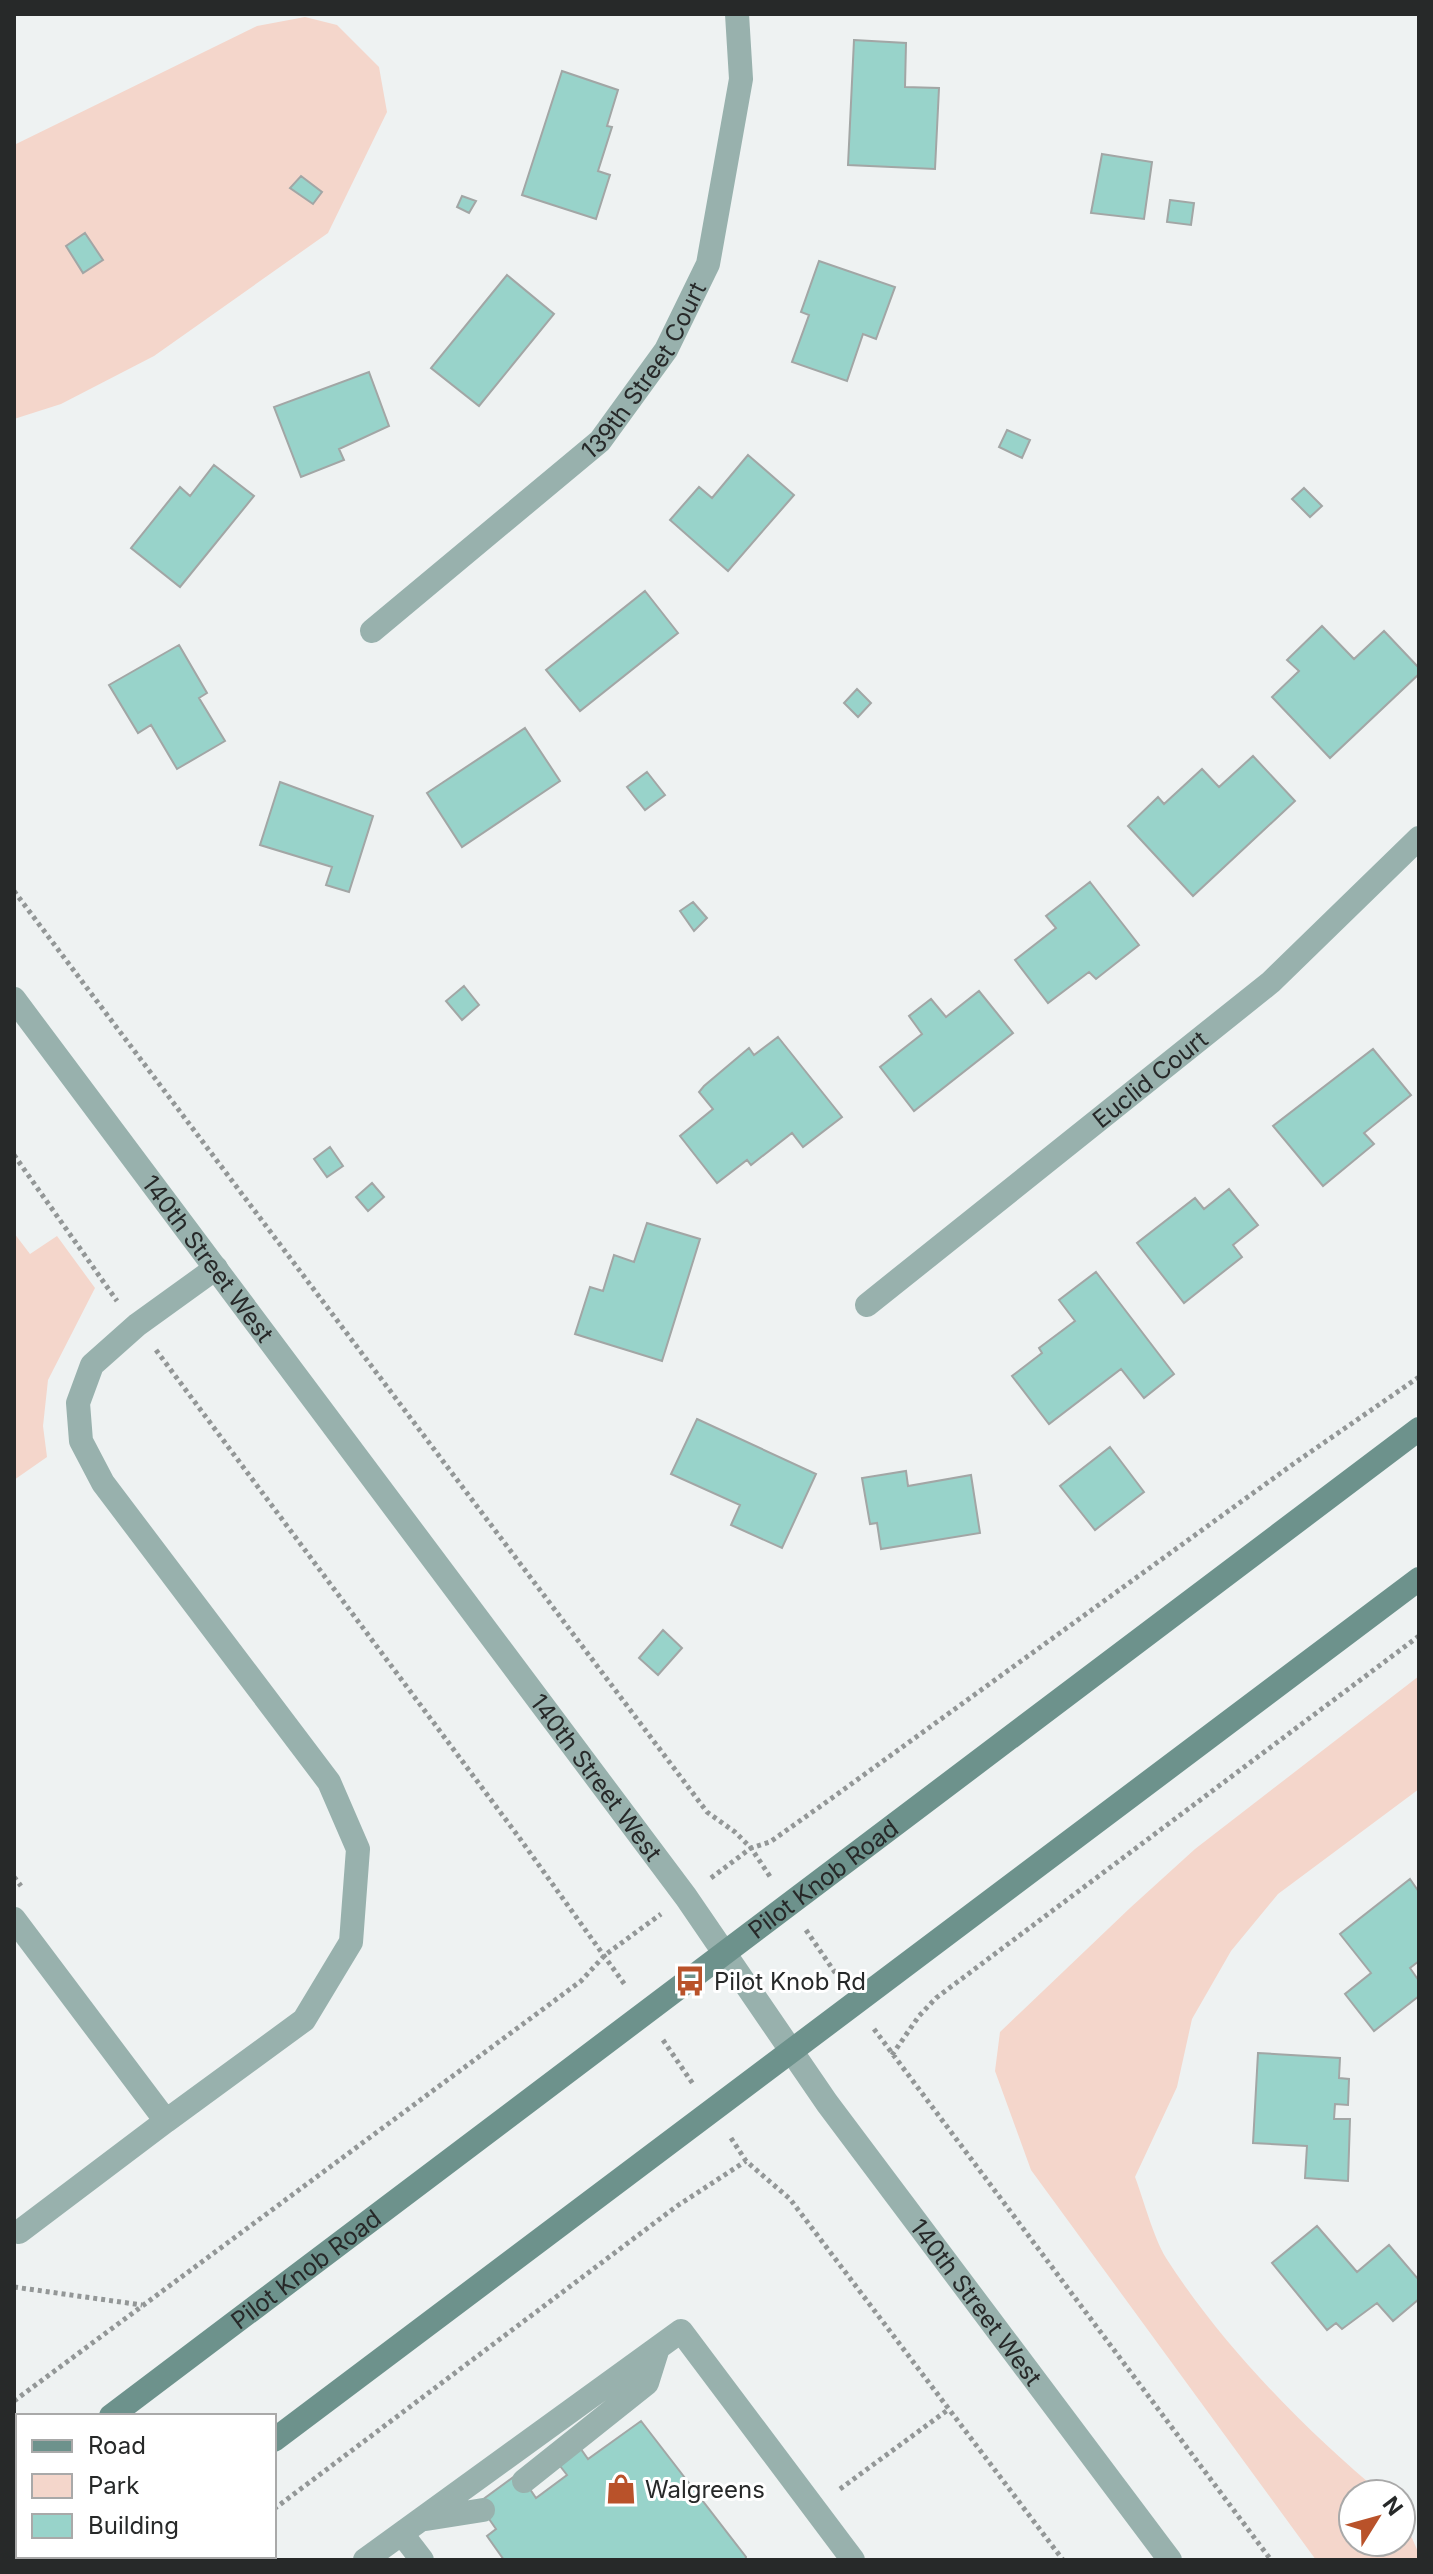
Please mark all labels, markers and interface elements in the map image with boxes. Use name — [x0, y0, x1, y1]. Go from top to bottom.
street label: 139th Street Court — [575, 277, 712, 465]
street label: Euclid Court — [1086, 1024, 1213, 1134]
street label: 140th Street West — [136, 1169, 280, 1348]
street label: 140th Street West — [525, 1688, 668, 1867]
street label: Pilot Knob Road — [742, 1813, 904, 1945]
bus stop icon: Pilot Knob Rd — [673, 1964, 707, 1998]
place label: Pilot Knob Rd — [714, 1967, 866, 1996]
street label: Pilot Knob Road — [225, 2203, 386, 2335]
street label: 140th Street West — [904, 2213, 1048, 2391]
legend — [16, 2414, 276, 2558]
text: Road — [88, 2431, 146, 2460]
text: Park — [88, 2471, 139, 2500]
shop icon: Walgreens — [604, 2472, 638, 2506]
place label: Walgreens — [645, 2475, 765, 2504]
north arrow — [1337, 2478, 1417, 2558]
text: N — [1378, 2491, 1408, 2520]
text: Building — [88, 2511, 179, 2540]

